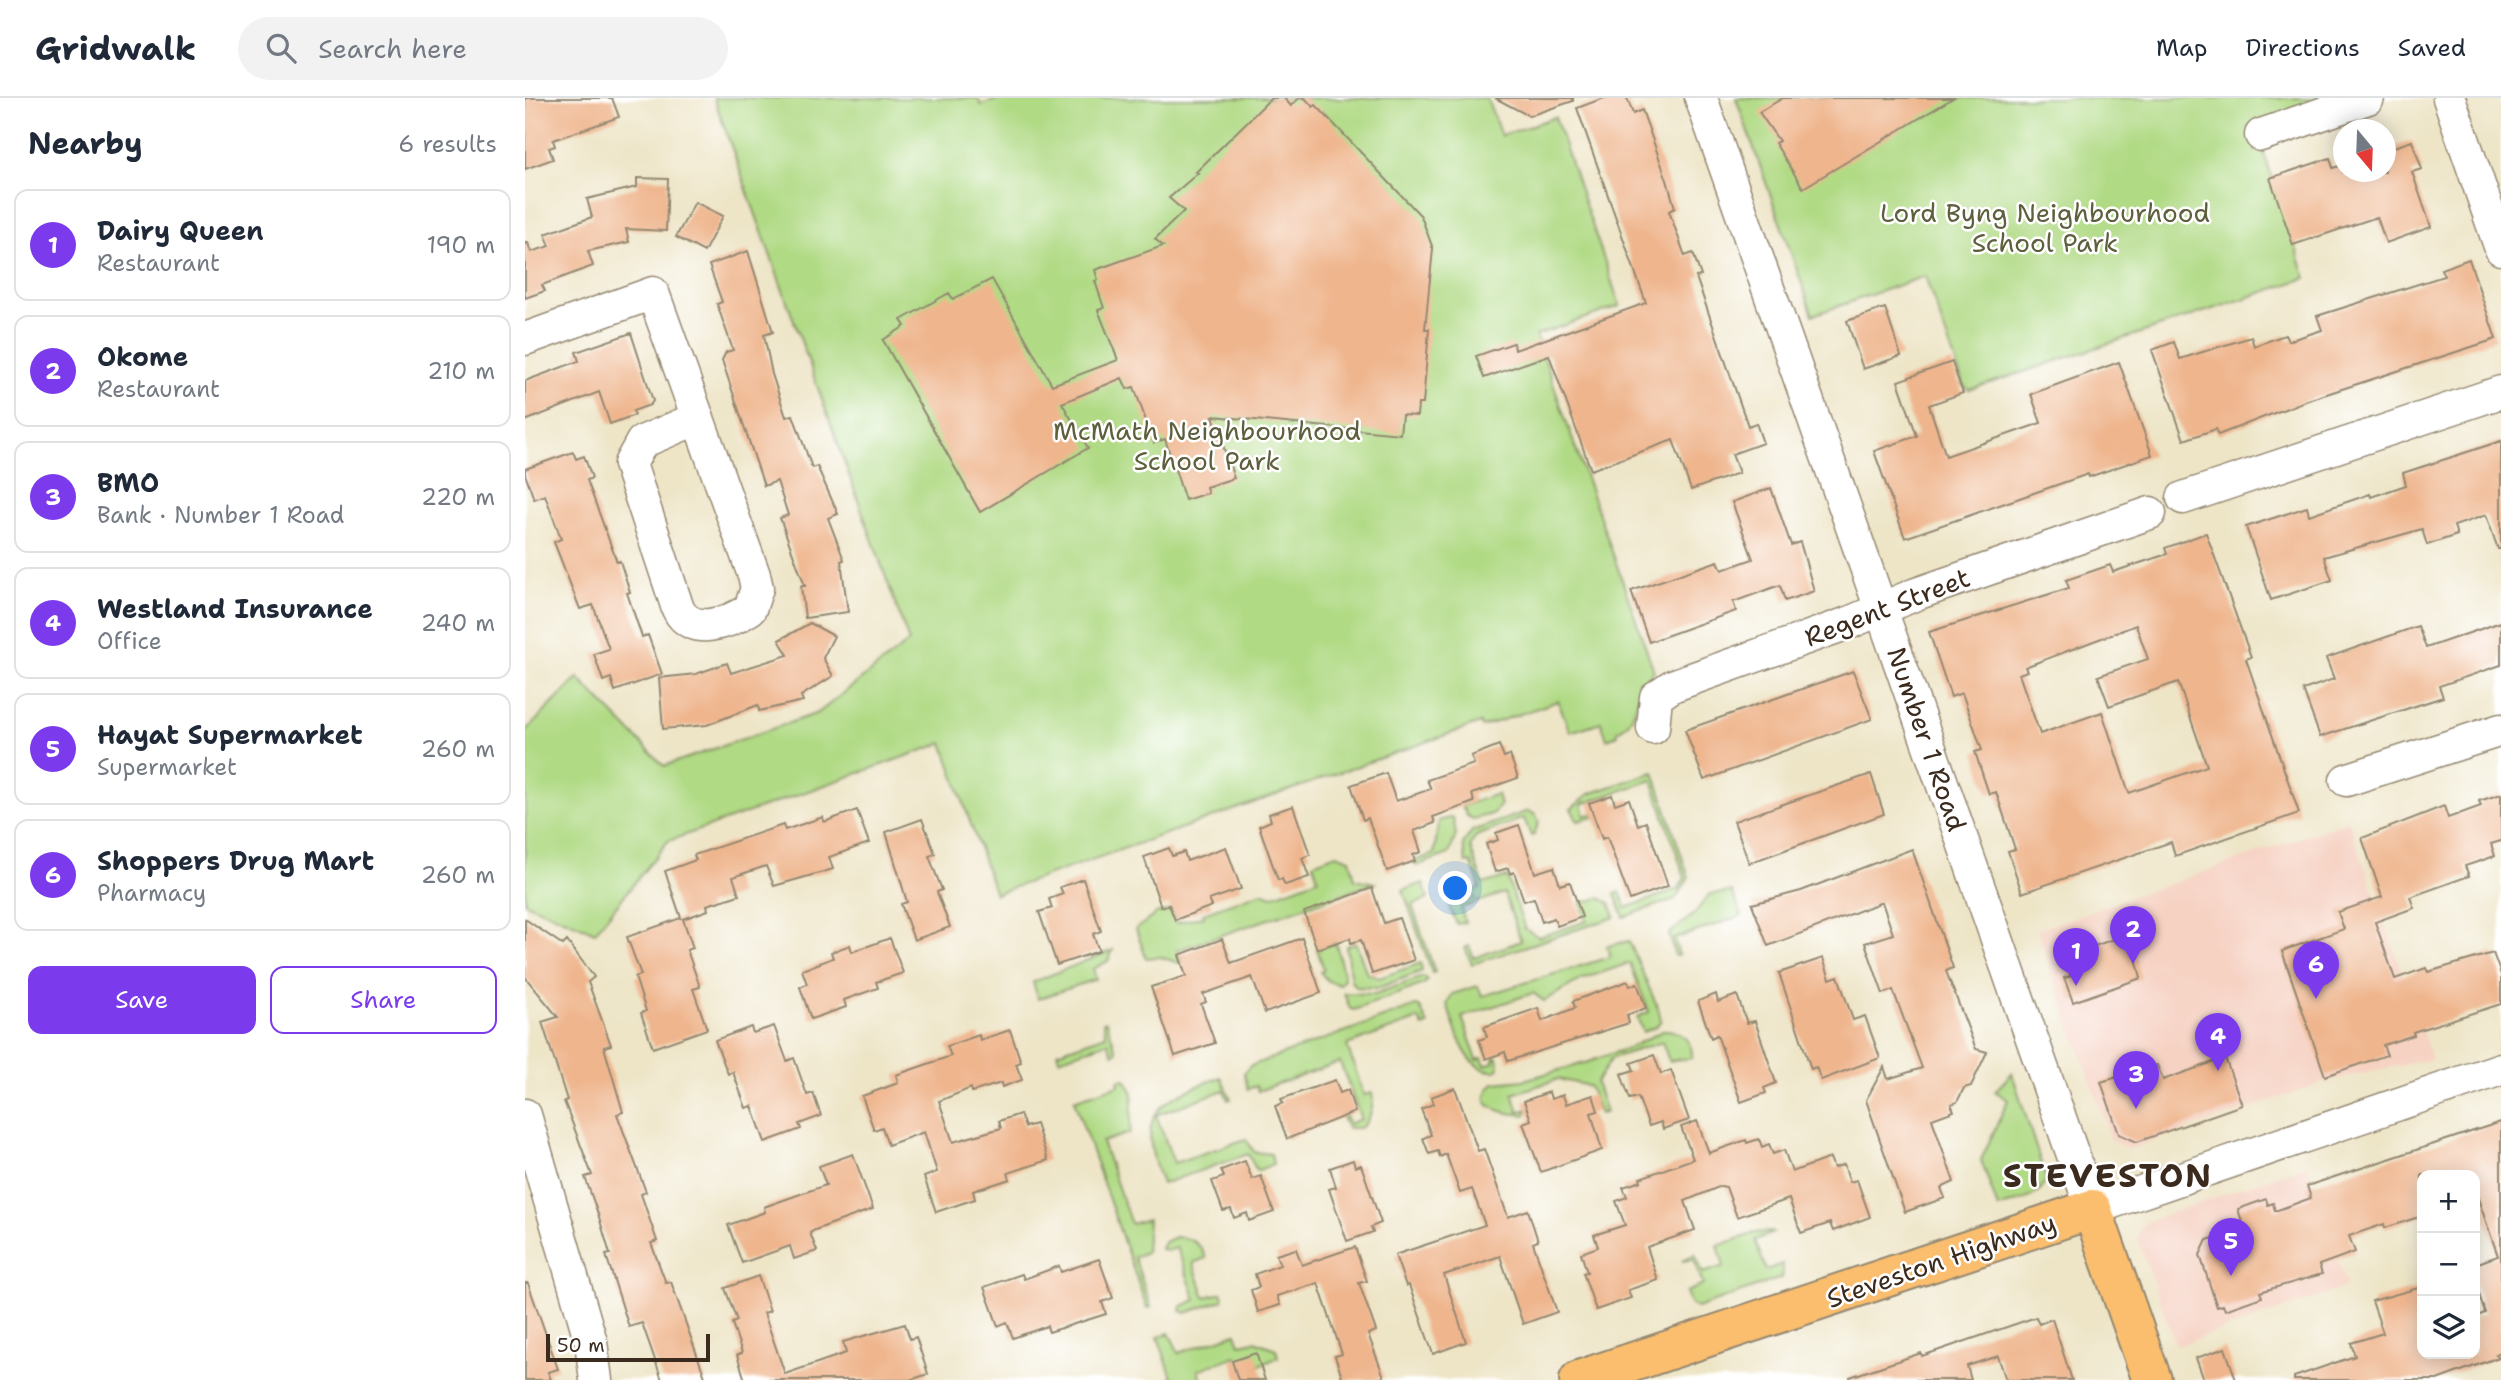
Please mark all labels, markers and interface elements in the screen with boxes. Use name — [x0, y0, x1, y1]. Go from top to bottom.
search box — [238, 17, 728, 80]
text: Gridwalk — [35, 26, 196, 71]
icon: search — [262, 29, 300, 67]
text: Search here — [318, 31, 467, 66]
text: Map — [2156, 32, 2207, 64]
text: Directions — [2245, 32, 2360, 64]
text: Saved — [2398, 32, 2466, 64]
north arrow — [2333, 119, 2396, 182]
text: Nearby — [28, 123, 143, 164]
text: 6 results — [398, 129, 497, 159]
park label: Lord Byng Neighbourhood School Park — [1880, 195, 2210, 260]
text: Dairy Queen — [97, 213, 264, 248]
text: 1 — [48, 230, 58, 260]
text: 190 m — [427, 230, 495, 260]
text: Restaurant — [97, 248, 220, 278]
text: Okome — [97, 339, 188, 374]
text: 2 — [45, 356, 61, 386]
text: 210 m — [427, 356, 495, 386]
text: Restaurant — [97, 374, 220, 404]
park label: McMath Neighbourhood School Park — [1053, 413, 1361, 478]
text: BMO — [97, 465, 159, 500]
text: 3 — [45, 482, 61, 512]
text: 220 m — [421, 482, 495, 512]
text: Bank · Number 1 Road — [97, 500, 344, 530]
street label: Regent Street — [1799, 559, 1975, 655]
text: Westland Insurance — [97, 591, 373, 626]
text: 4 — [45, 608, 61, 638]
text: 240 m — [421, 608, 495, 638]
text: Office — [97, 626, 162, 656]
street label: Number 1 Road — [1879, 642, 1975, 836]
text: Hayat Supermarket — [97, 717, 363, 752]
text: 5 — [46, 734, 60, 764]
text: 260 m — [421, 734, 495, 764]
text: Supermarket — [97, 752, 237, 782]
text: Shoppers Drug Mart — [97, 843, 374, 878]
text: 6 — [45, 860, 61, 890]
text: 260 m — [421, 860, 495, 890]
your location — [1438, 871, 1472, 905]
text: Pharmacy — [97, 878, 206, 908]
pin: 2 — [2110, 906, 2156, 964]
pin: 1 — [2053, 928, 2099, 986]
pin: 6 — [2293, 941, 2339, 999]
button: Save — [28, 966, 256, 1034]
button: Share — [270, 966, 497, 1034]
pin: 4 — [2195, 1013, 2241, 1071]
pin: 3 — [2113, 1051, 2159, 1109]
district label: STEVESTON — [2003, 1153, 2213, 1198]
map controls — [2417, 1170, 2480, 1359]
button: + — [2417, 1170, 2480, 1233]
street label: Steveston Highway — [1822, 1204, 2060, 1316]
pin: 5 — [2208, 1218, 2254, 1276]
button: − — [2417, 1233, 2480, 1296]
button: layers — [2417, 1296, 2480, 1359]
scale bar — [546, 1331, 711, 1363]
text: 50 m — [557, 1333, 605, 1358]

